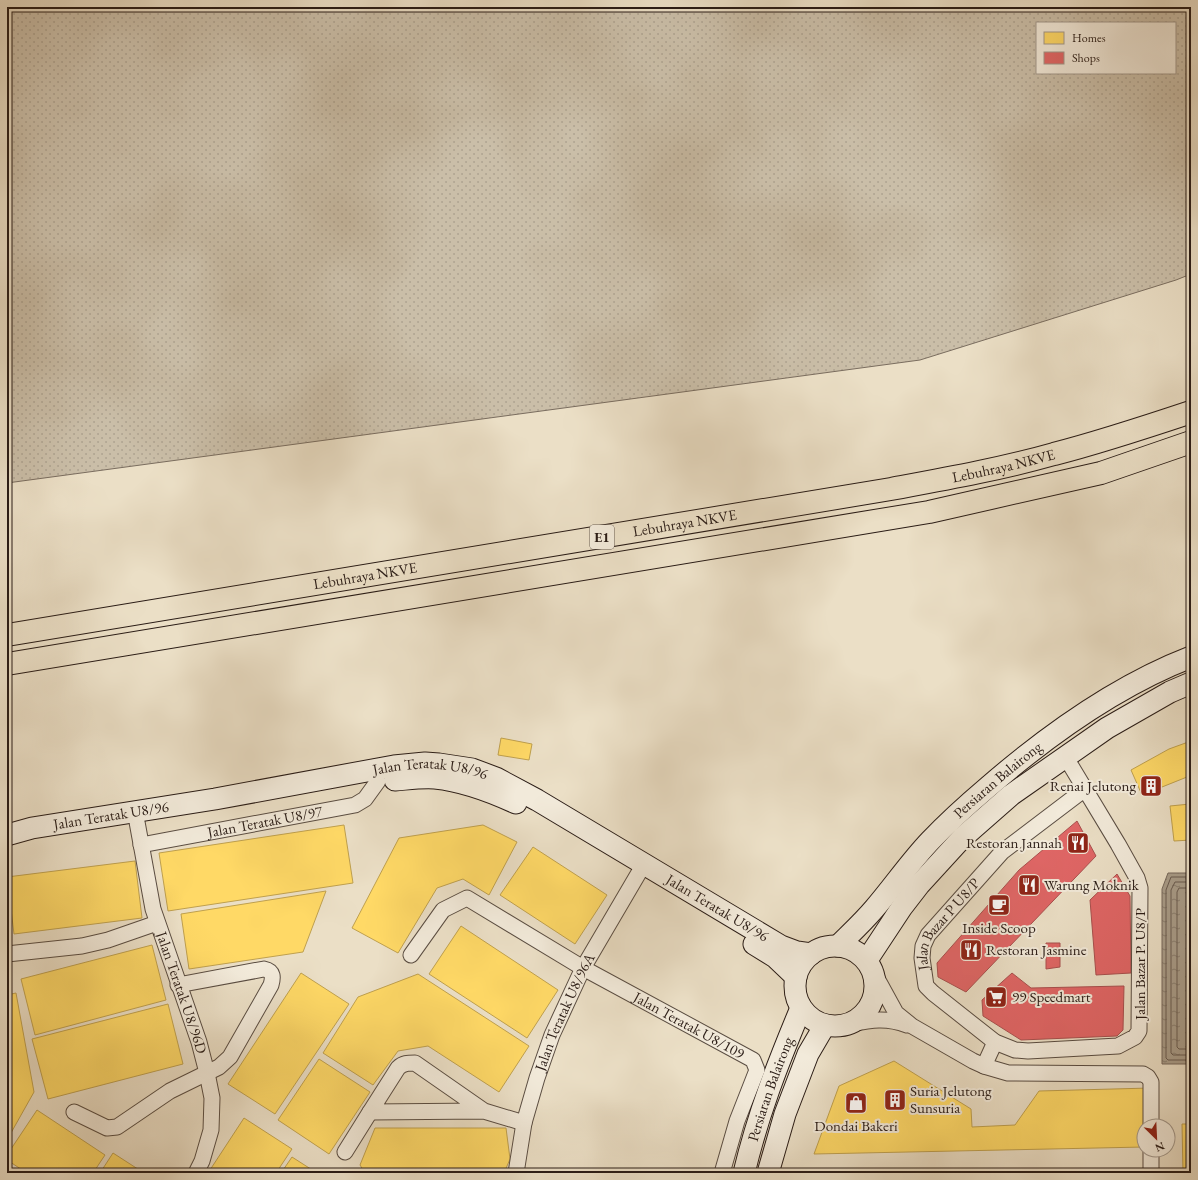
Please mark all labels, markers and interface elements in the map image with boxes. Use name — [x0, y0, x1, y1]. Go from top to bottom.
legend — [1036, 22, 1176, 74]
text: Homes — [1072, 30, 1106, 46]
text: Shops — [1072, 50, 1100, 66]
street label: Lebuhraya NKVE — [950, 444, 1058, 486]
street label: Lebuhraya NKVE — [631, 505, 739, 540]
road number: E1 — [590, 525, 614, 549]
street label: Lebuhraya NKVE — [312, 557, 419, 593]
street label: Persiaran Balairong — [949, 736, 1046, 822]
street label: Jalan Teratak U8/96 — [369, 753, 491, 783]
building icon: Renai Jelutong — [1138, 773, 1164, 799]
place label: Renai Jelutong — [1050, 776, 1136, 795]
street label: Jalan Teratak U8/96 — [50, 796, 170, 834]
street label: Jalan Teratak U8/97 — [204, 801, 325, 842]
restaurant icon: Restoran Jannah — [1065, 830, 1091, 856]
place label: Restoran Jannah — [966, 833, 1062, 852]
street label: Jalan Teratak U8/96 — [661, 868, 772, 945]
restaurant icon: Warung Moknik — [1016, 872, 1042, 898]
street label: Jalan Bazar P U8/P — [912, 874, 983, 974]
place label: Warung Moknik — [1044, 875, 1140, 894]
cafe icon: Inside Scoop — [986, 892, 1012, 918]
street label: Jalan Bazar P. U8/P — [1130, 908, 1149, 1022]
place label: Inside Scoop — [962, 918, 1036, 937]
street label: Jalan Teratak U8/96D — [152, 927, 212, 1055]
restaurant icon: Restoran Jasmine — [958, 937, 984, 963]
place label: Restoran Jasmine — [986, 940, 1087, 959]
street label: Jalan Teratak U8/96A — [530, 949, 599, 1075]
supermarket icon: 99 Speedmart — [983, 984, 1009, 1010]
street label: Jalan Teratak U8/109 — [629, 986, 748, 1063]
place label: 99 Speedmart — [1012, 987, 1091, 1006]
street label: Persiaran Balairong — [743, 1033, 797, 1143]
place label: Suria Jelutong Sunsuria — [910, 1081, 992, 1117]
building icon: Suria Jelutong Sunsuria — [882, 1087, 908, 1113]
shop icon: Dondai Bakeri — [843, 1090, 869, 1116]
place label: Dondai Bakeri — [814, 1116, 898, 1135]
north arrow — [1136, 1118, 1176, 1158]
text: N — [1153, 1139, 1167, 1155]

